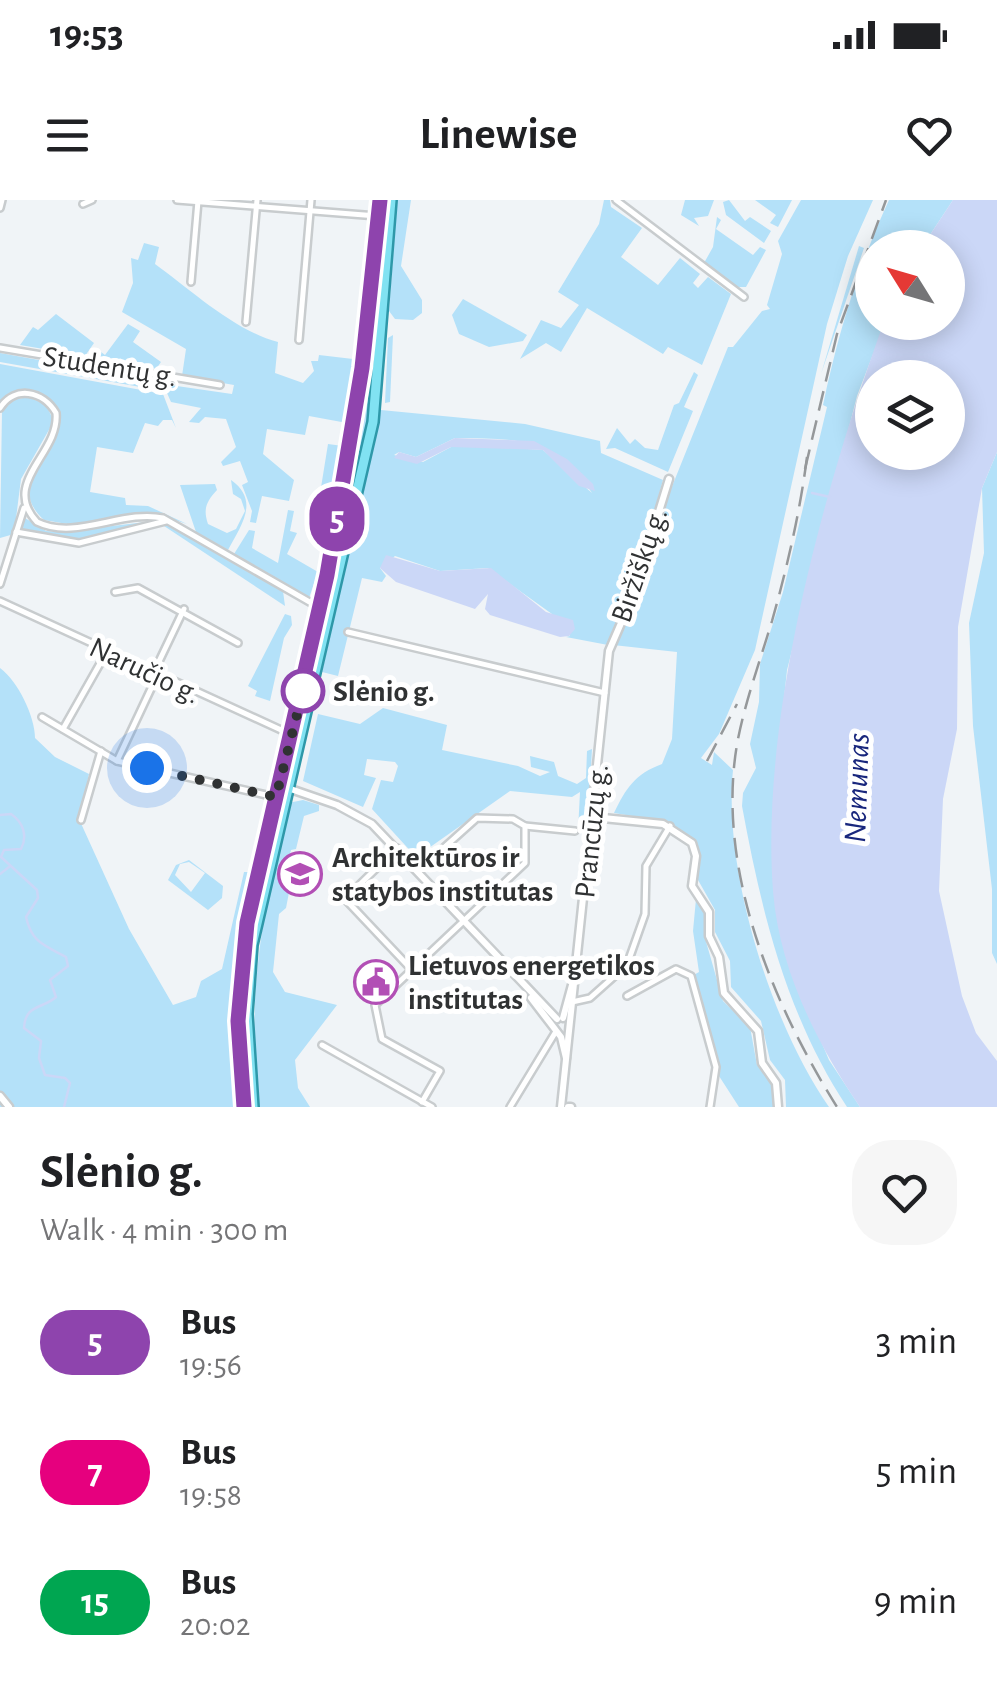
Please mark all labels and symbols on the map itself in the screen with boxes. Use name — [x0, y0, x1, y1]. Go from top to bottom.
north arrow — [855, 230, 965, 340]
street label: Studentų g. — [41, 342, 179, 392]
line badge: 5 — [304, 486, 370, 552]
street label: Biržiškų g. — [606, 504, 674, 627]
street label: Naručio g. — [85, 632, 205, 710]
marker: Slėnio g. — [282, 670, 324, 712]
place label: Slėnio g. — [333, 677, 435, 707]
water label: Nemunas — [839, 733, 875, 843]
your location — [122, 743, 172, 793]
street label: Prancūzų g. — [570, 763, 614, 900]
place label: Architektūros ir statybos institutas — [332, 843, 553, 907]
school or university icon: Architektūros ir statybos institutas — [277, 851, 323, 897]
place label: Lietuvos energetikos institutas — [408, 951, 655, 1015]
public building icon: Lietuvos energetikos institutas — [353, 959, 399, 1005]

